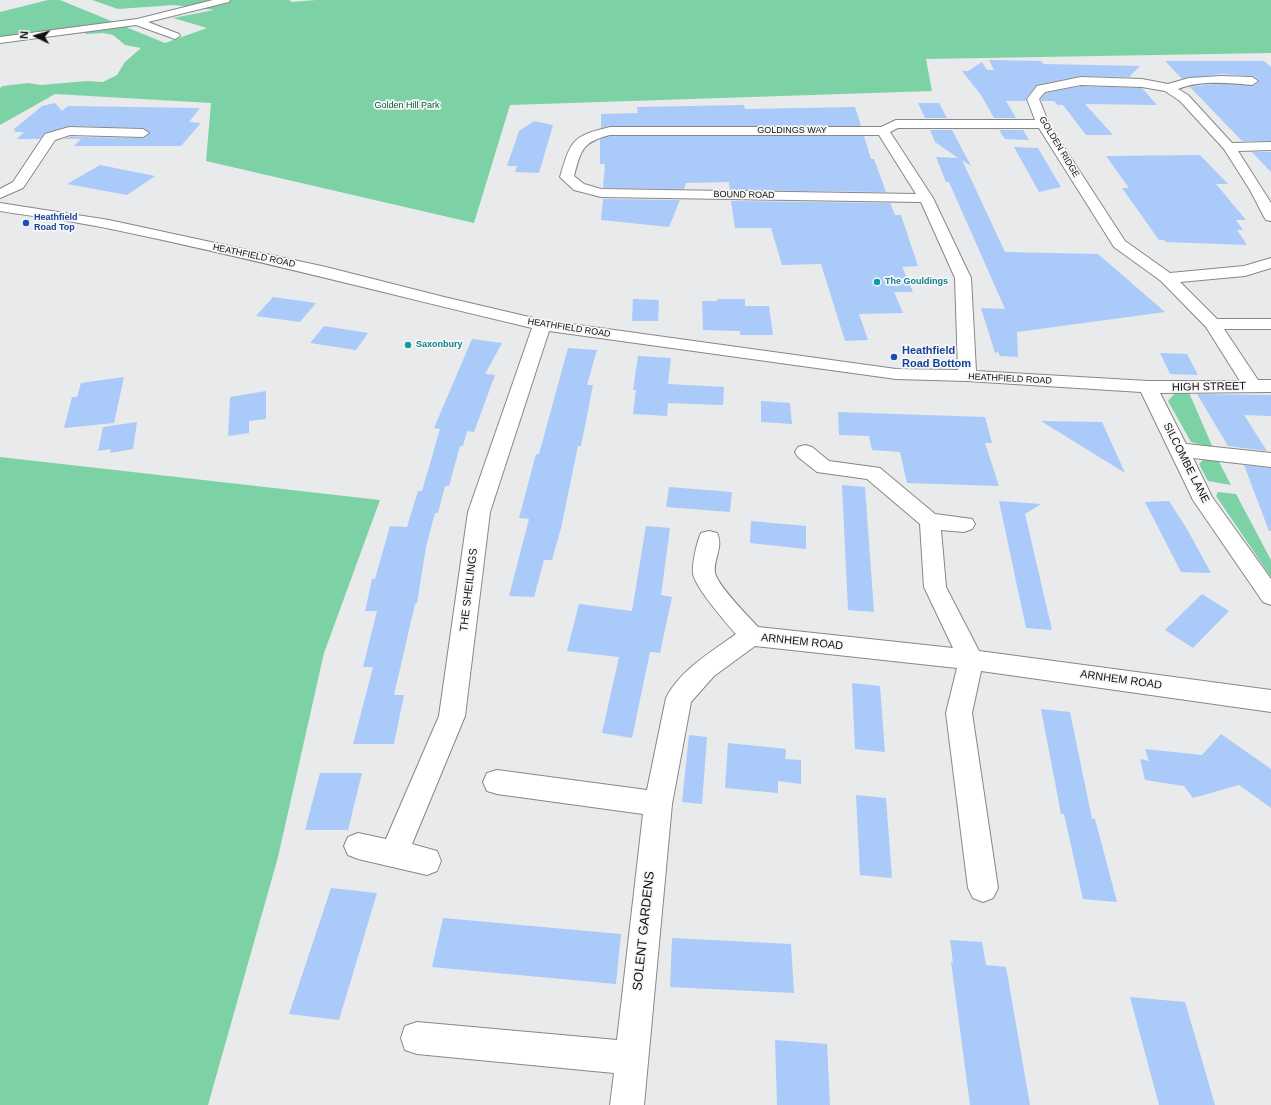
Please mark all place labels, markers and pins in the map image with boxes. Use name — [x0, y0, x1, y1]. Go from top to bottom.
place label: Heathfield Road Top — [34, 213, 78, 234]
marker: Heathfield Road Top — [21, 218, 31, 228]
marker: The Gouldings — [872, 277, 882, 287]
place label: The Gouldings — [885, 277, 948, 287]
marker: Saxonbury — [403, 340, 413, 350]
place label: Saxonbury — [416, 340, 463, 350]
place label: Heathfield Road Bottom — [902, 344, 971, 370]
marker: Heathfield Road Bottom — [889, 352, 899, 362]

